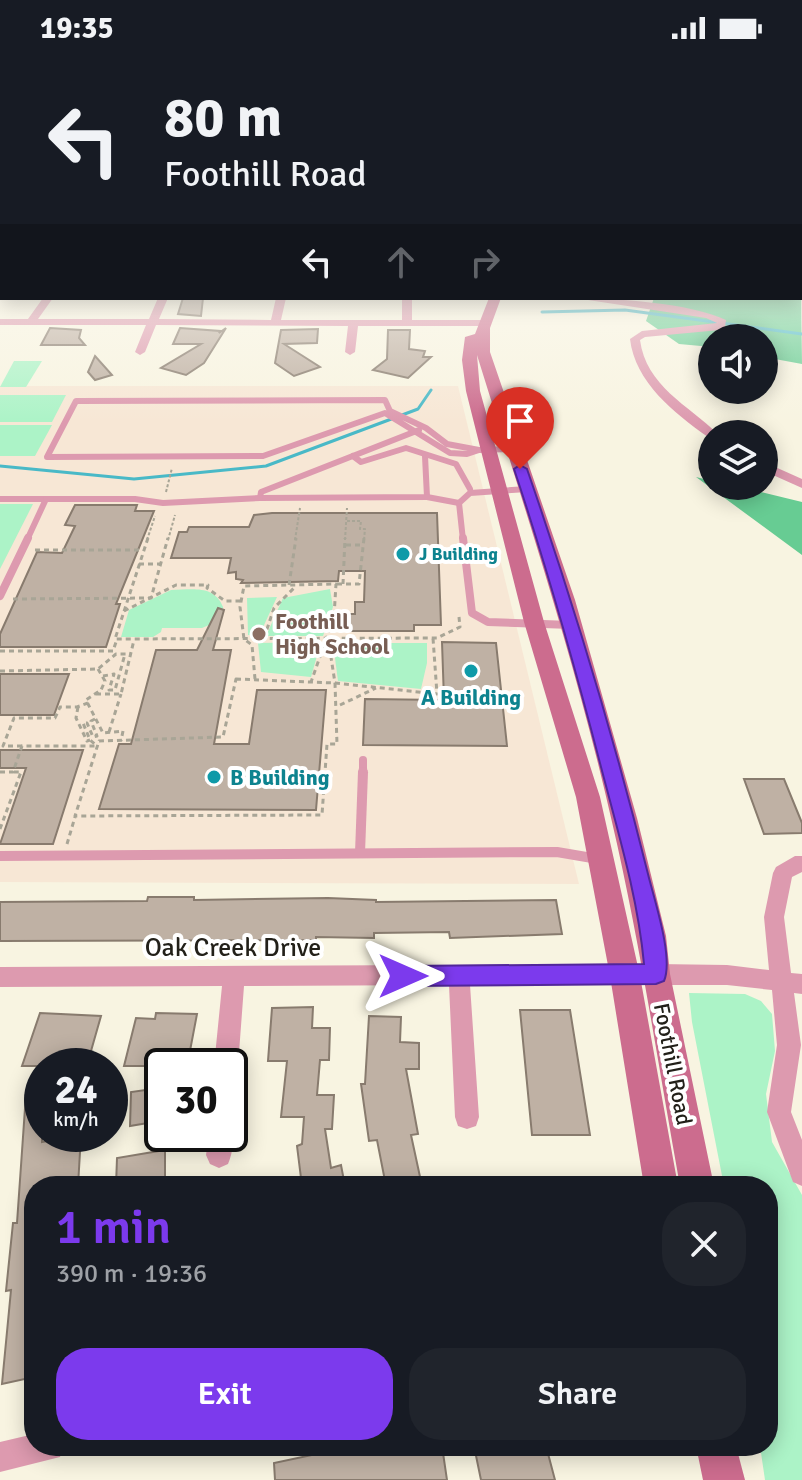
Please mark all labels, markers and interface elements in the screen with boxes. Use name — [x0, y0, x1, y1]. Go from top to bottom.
text: 19:35 — [40, 10, 114, 47]
text: 80 m — [164, 83, 282, 152]
icon: left — [32, 88, 136, 192]
text: Foothill Road — [164, 152, 367, 197]
icon: left — [295, 240, 339, 284]
icon: ahead — [379, 240, 423, 284]
icon: right — [463, 240, 507, 284]
map controls — [698, 324, 778, 500]
button: sound — [698, 324, 778, 404]
pin — [486, 387, 554, 469]
icon: arrive — [498, 399, 542, 443]
button: layers — [698, 420, 778, 500]
place label: J Building — [419, 543, 498, 565]
marker: J Building — [394, 545, 412, 563]
place label: Foothill High School — [275, 608, 390, 660]
marker: Foothill High School — [250, 625, 268, 643]
marker: A Building — [462, 662, 480, 680]
place label: A Building — [421, 684, 521, 711]
place label: B Building — [230, 764, 330, 791]
marker: B Building — [205, 768, 223, 786]
street label: Oak Creek Drive — [145, 932, 321, 964]
position arrow — [361, 934, 445, 1018]
street label: Foothill Road — [648, 1001, 698, 1127]
speed limit sign: 30 — [144, 1048, 248, 1152]
text: 24 — [54, 1065, 98, 1115]
text: km/h — [53, 1107, 99, 1132]
text: 1 min — [56, 1198, 171, 1257]
button: close — [662, 1202, 746, 1286]
text: 390 m · 19:36 — [56, 1258, 207, 1290]
button: Exit — [56, 1348, 393, 1440]
button: Share — [409, 1348, 746, 1440]

